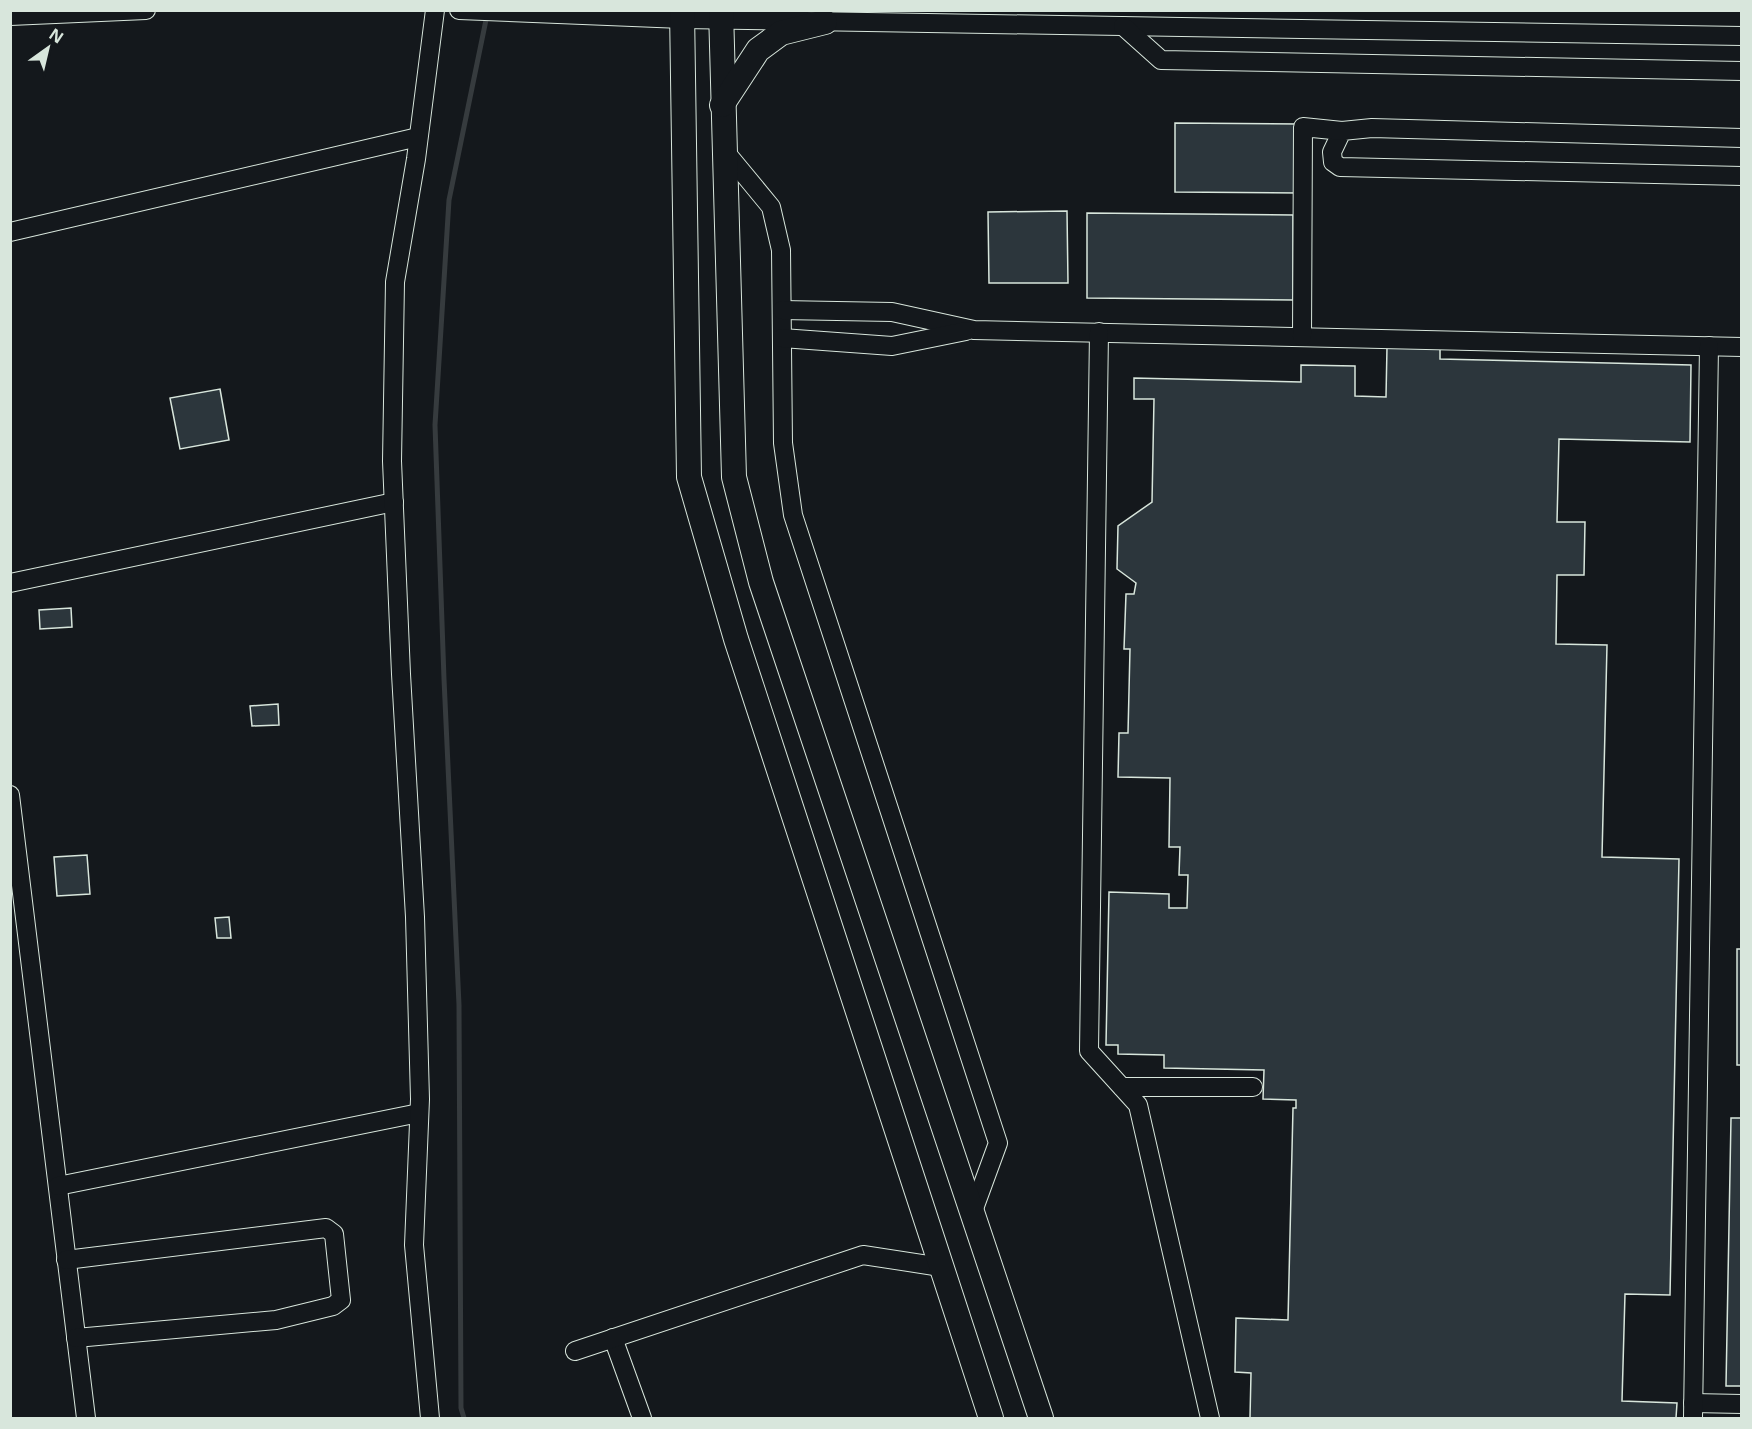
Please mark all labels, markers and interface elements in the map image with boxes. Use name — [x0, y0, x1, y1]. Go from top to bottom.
north arrow — [18, 18, 78, 78]
text: N — [45, 23, 68, 48]

